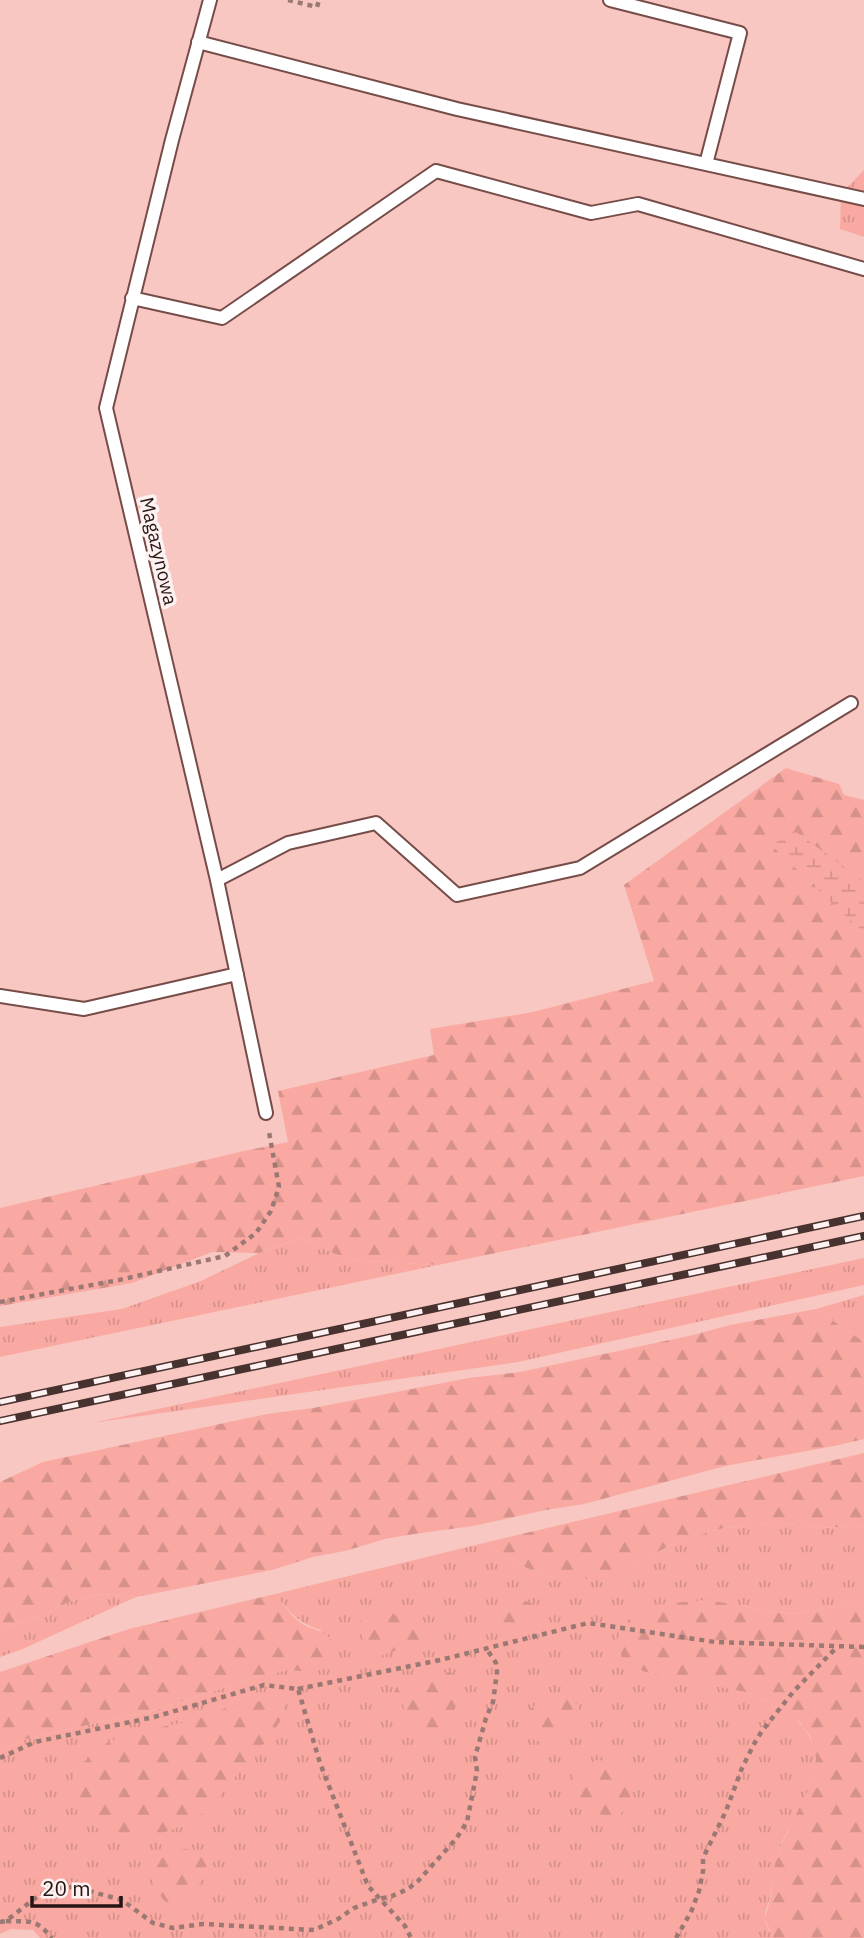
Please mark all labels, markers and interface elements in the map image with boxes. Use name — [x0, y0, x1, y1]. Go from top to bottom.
street label: Magazynowa — [135, 495, 183, 607]
scale bar — [32, 1864, 121, 1908]
text: 20 m — [42, 1874, 91, 1902]

